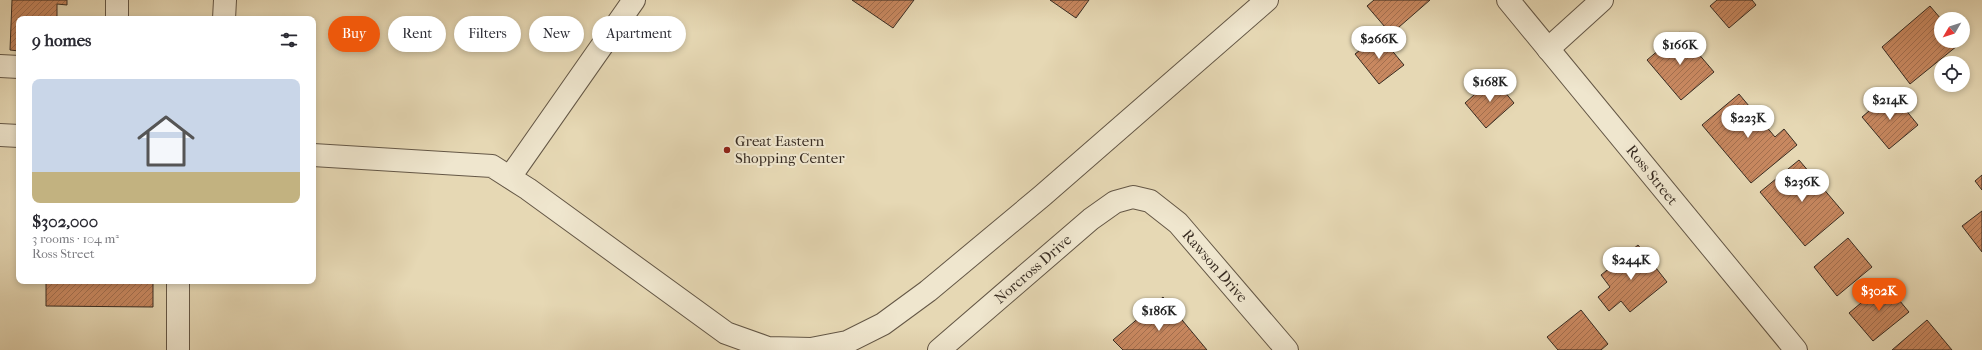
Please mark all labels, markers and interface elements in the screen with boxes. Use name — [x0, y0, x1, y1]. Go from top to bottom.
north arrow — [1934, 12, 1970, 48]
map controls — [1934, 12, 1970, 92]
chip: Buy — [328, 16, 380, 52]
chip: Rent — [388, 16, 446, 52]
chip: Filters — [454, 16, 521, 52]
chip: New — [529, 16, 584, 52]
chip: Apartment — [592, 16, 686, 52]
pin: $266K — [1351, 26, 1407, 60]
icon: filters — [278, 29, 300, 51]
text: 9 homes — [32, 30, 91, 50]
text: $266K — [1360, 31, 1398, 46]
pin: $166K — [1652, 32, 1708, 66]
text: $166K — [1662, 37, 1698, 52]
button: locate — [1934, 56, 1970, 92]
pin: $168K — [1462, 69, 1518, 103]
text: $168K — [1473, 74, 1507, 89]
pin: $214K — [1862, 87, 1918, 121]
text: $214K — [1872, 92, 1908, 107]
icon: home — [130, 105, 202, 177]
pin: $223K — [1720, 105, 1776, 139]
text: $223K — [1730, 110, 1766, 125]
place label: Great Eastern Shopping Center — [735, 132, 845, 167]
street label: Ross Street — [1622, 141, 1682, 209]
marker: Great Eastern Shopping Center — [722, 145, 732, 155]
pin: $236K — [1774, 169, 1830, 203]
text: $236K — [1784, 174, 1820, 189]
text: $302,000 — [32, 211, 98, 231]
street label: Rawson Drive — [1179, 226, 1252, 307]
street label: Norcross Drive — [991, 230, 1076, 307]
text: 3 rooms · 104 m² — [32, 231, 119, 246]
text: Ross Street — [32, 246, 95, 261]
pin: $244K — [1603, 247, 1659, 281]
text: $244K — [1612, 252, 1650, 267]
pin: $302K — [1851, 278, 1907, 312]
text: $302K — [1861, 283, 1897, 298]
pin: $186K — [1131, 298, 1187, 332]
text: $186K — [1142, 303, 1176, 318]

